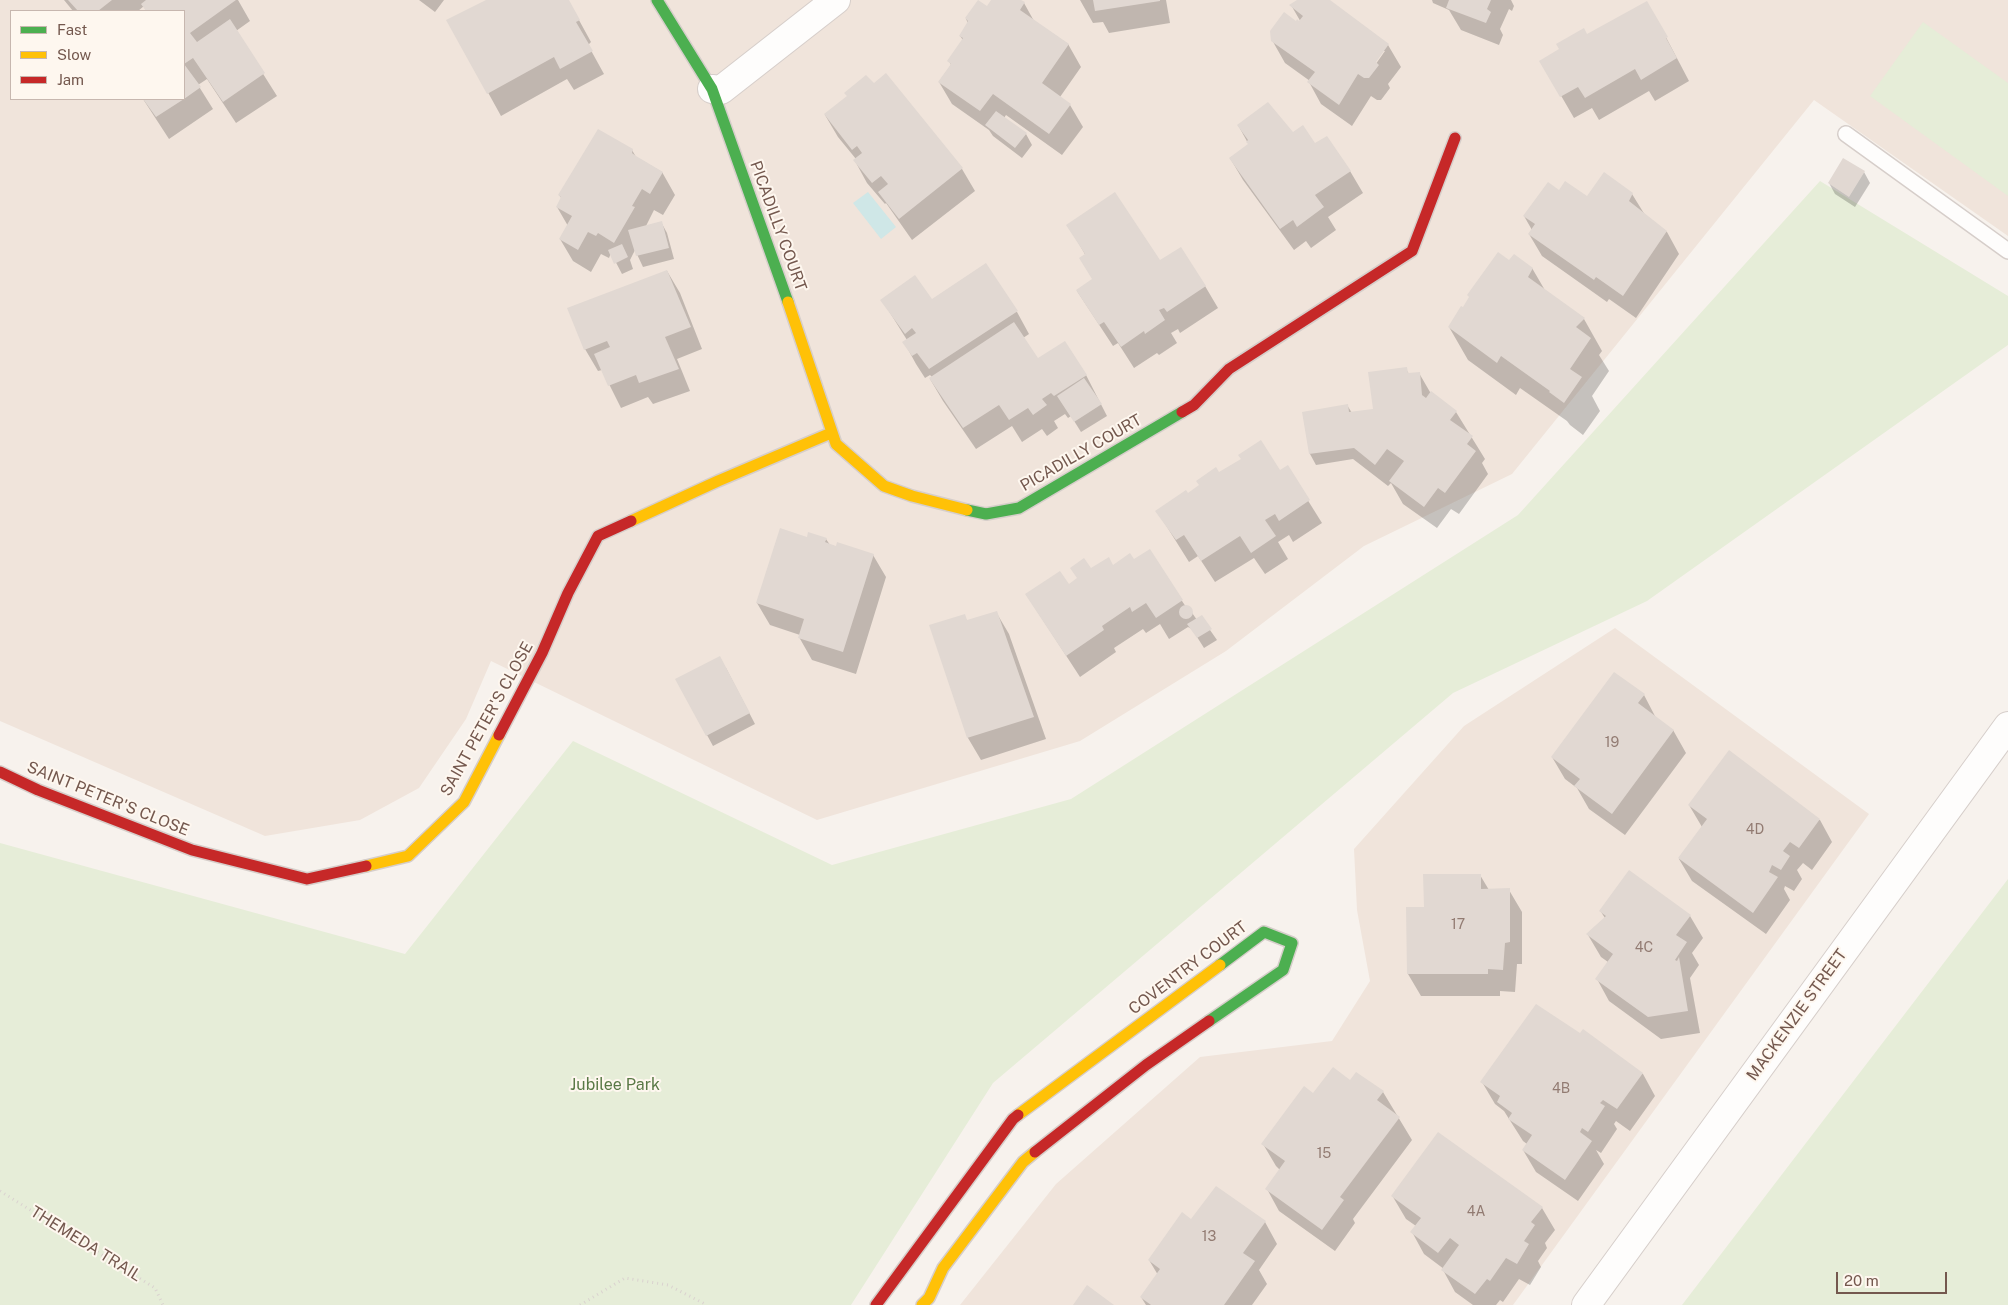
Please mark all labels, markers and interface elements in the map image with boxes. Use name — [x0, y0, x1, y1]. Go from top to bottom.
legend — [10, 10, 185, 100]
text: Fast — [57, 21, 87, 38]
text: Slow — [57, 46, 91, 63]
text: Jam — [57, 71, 84, 88]
street label: PICADILLY COURT — [746, 158, 810, 294]
street label: PICADILLY COURT — [1017, 410, 1145, 496]
street label: SAINT PETER'S CLOSE — [437, 639, 537, 799]
house number: 19 — [1605, 735, 1619, 751]
street label: SAINT PETER'S CLOSE — [24, 758, 192, 840]
house number: 4D — [1746, 822, 1764, 838]
street label: COVENTRY COURT — [1125, 917, 1251, 1019]
house number: 17 — [1451, 917, 1465, 933]
house number: 4C — [1635, 940, 1653, 956]
street label: MACKENZIE STREET — [1743, 945, 1851, 1085]
park label: Jubilee Park — [570, 1075, 660, 1095]
house number: 4B — [1552, 1081, 1570, 1097]
house number: 15 — [1317, 1146, 1331, 1162]
street label: THEMEDA TRAIL — [27, 1202, 145, 1286]
house number: 4A — [1467, 1204, 1485, 1220]
house number: 13 — [1202, 1229, 1216, 1245]
scale bar — [1838, 1262, 1949, 1294]
text: 20 m — [1844, 1272, 1879, 1289]

